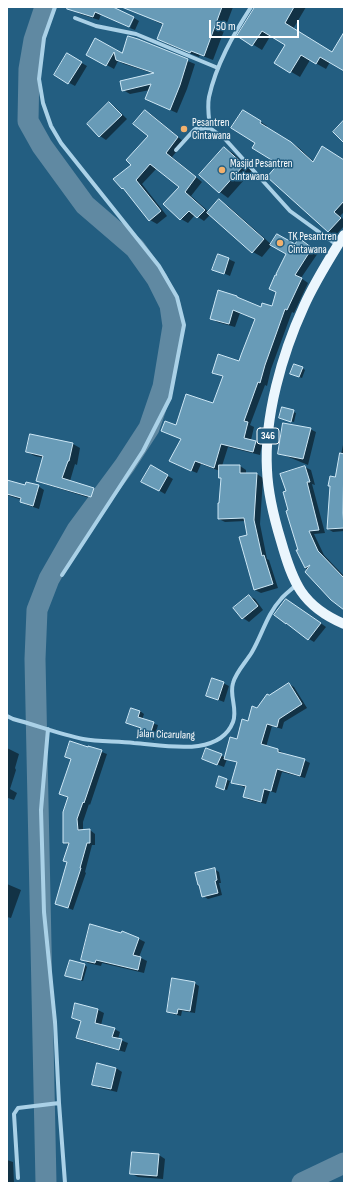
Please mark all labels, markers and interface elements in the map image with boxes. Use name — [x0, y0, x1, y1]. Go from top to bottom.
scale bar — [211, 12, 301, 38]
text: 50 m — [216, 19, 236, 34]
place label: Pesantren Cintawana — [192, 116, 231, 142]
marker: Pesantren Cintawana — [179, 124, 189, 134]
place label: Masjid Pesantren Cintawana — [230, 157, 293, 183]
marker: Masjid Pesantren Cintawana — [217, 165, 227, 175]
place label: TK Pesantren Cintawana — [288, 230, 337, 256]
marker: TK Pesantren Cintawana — [275, 238, 285, 248]
road number: 346 — [257, 428, 279, 444]
street label: Jalan Cicarulang — [137, 727, 195, 743]

